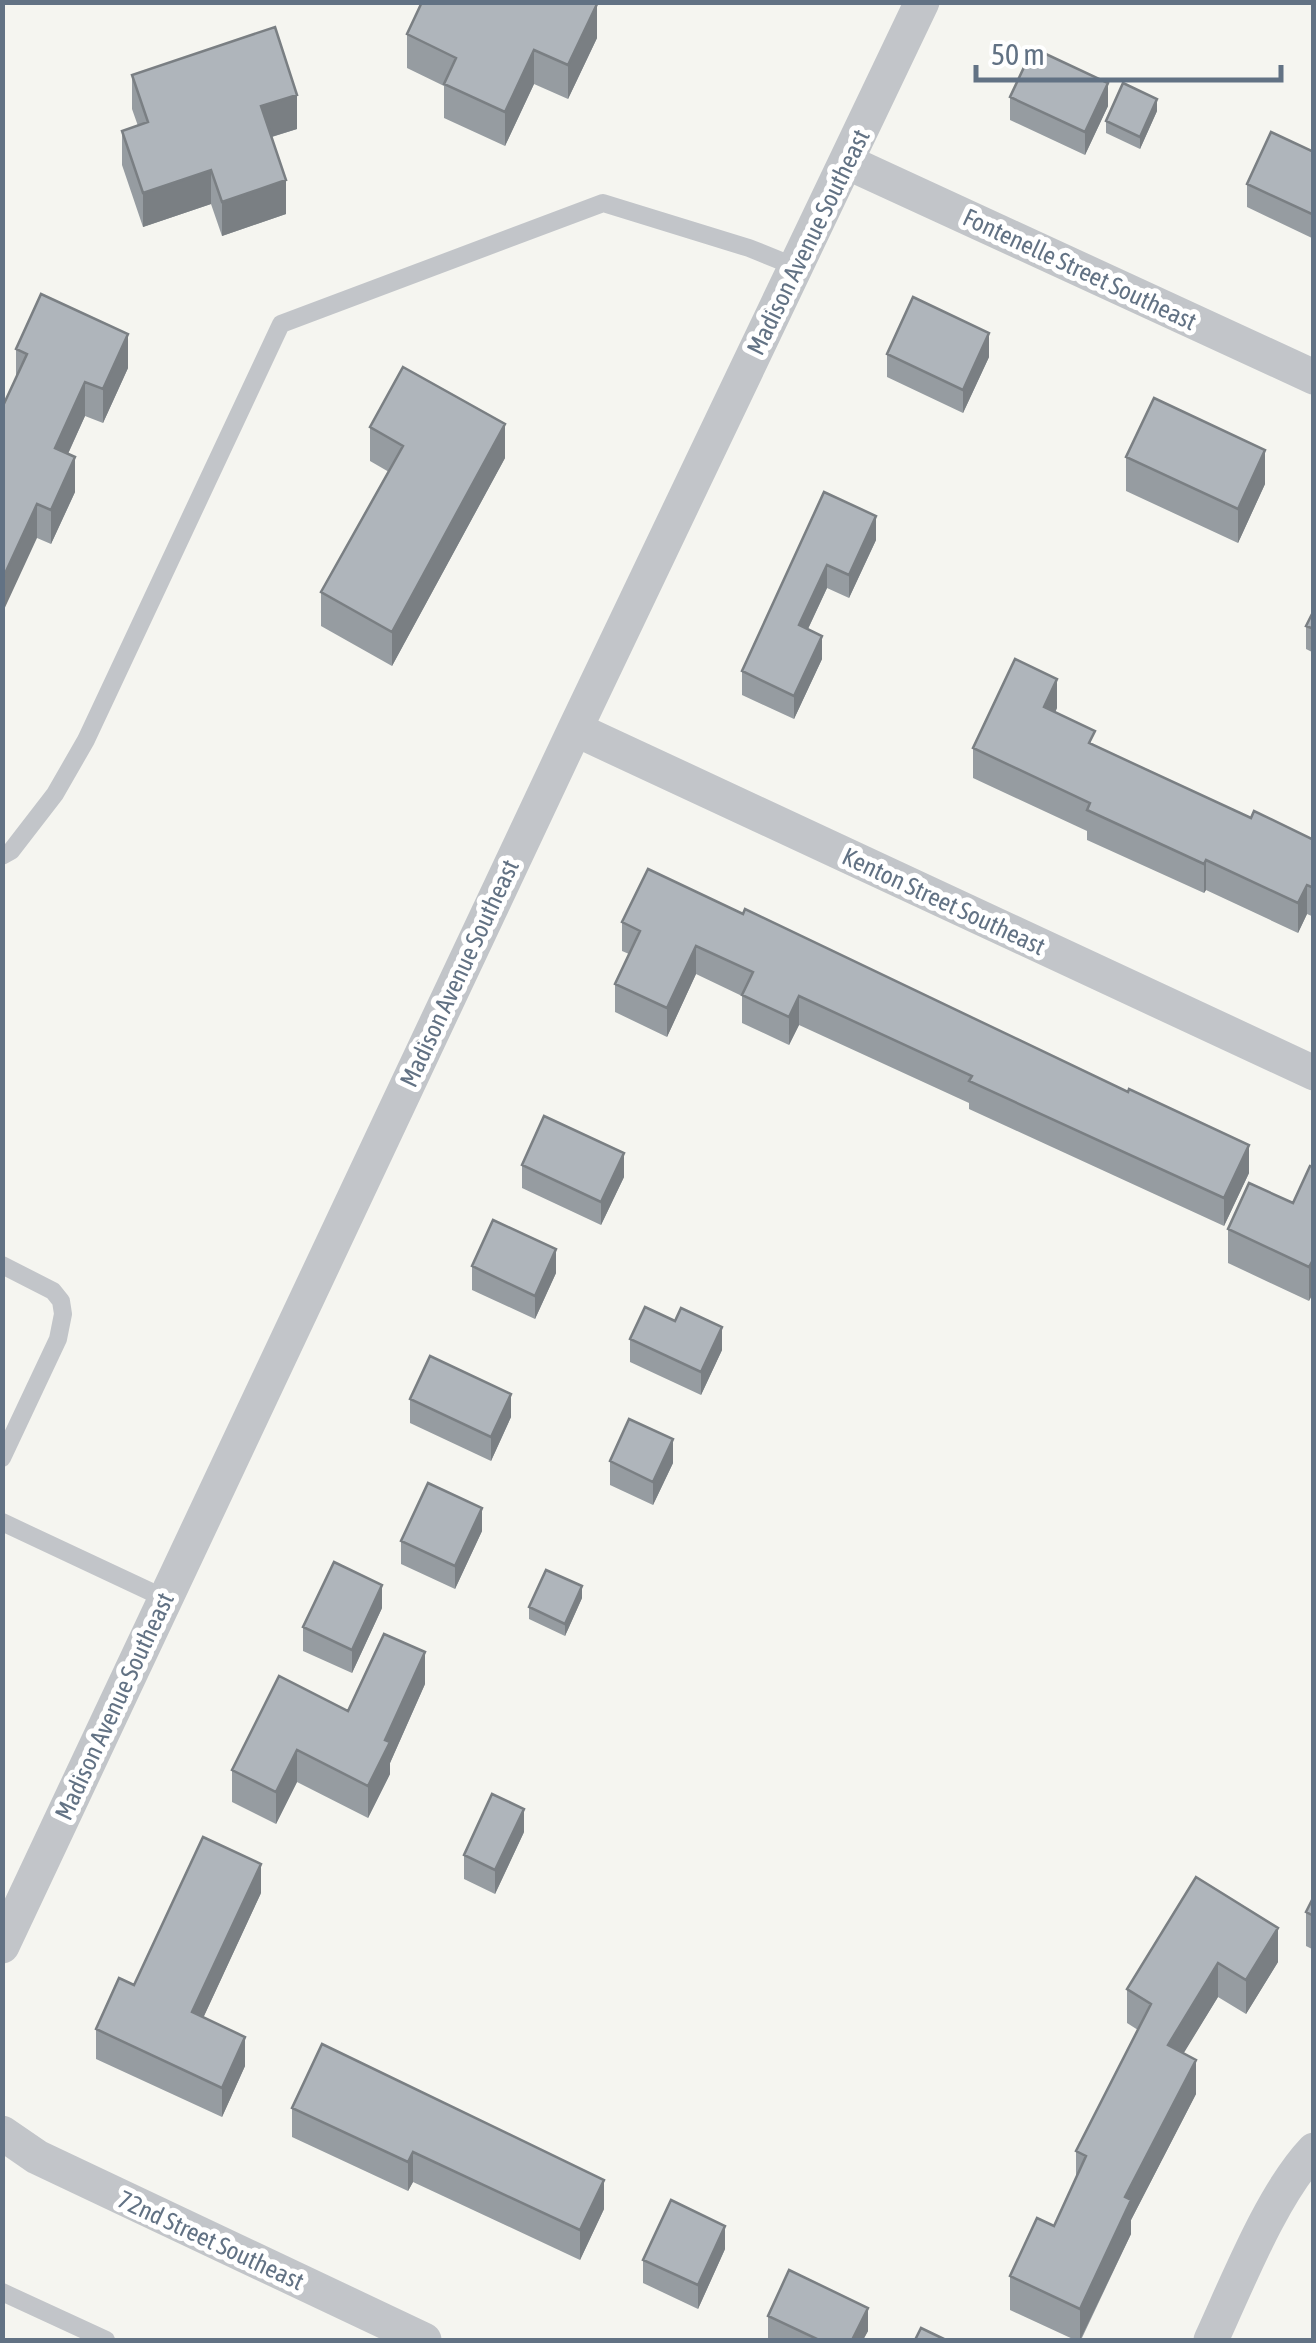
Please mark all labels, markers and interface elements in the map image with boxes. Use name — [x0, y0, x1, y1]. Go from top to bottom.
scale bar — [976, 20, 1281, 82]
text: 50 m — [991, 37, 1045, 71]
street label: Madison Avenue Southeast — [741, 125, 875, 359]
street label: Fontenelle Street Southeast — [959, 203, 1201, 335]
street label: Kenton Street Southeast — [838, 842, 1050, 960]
street label: Madison Avenue Southeast — [394, 855, 524, 1091]
street label: Madison Avenue Southeast — [49, 1588, 179, 1824]
street label: 72nd Street Southeast — [114, 2185, 308, 2295]

